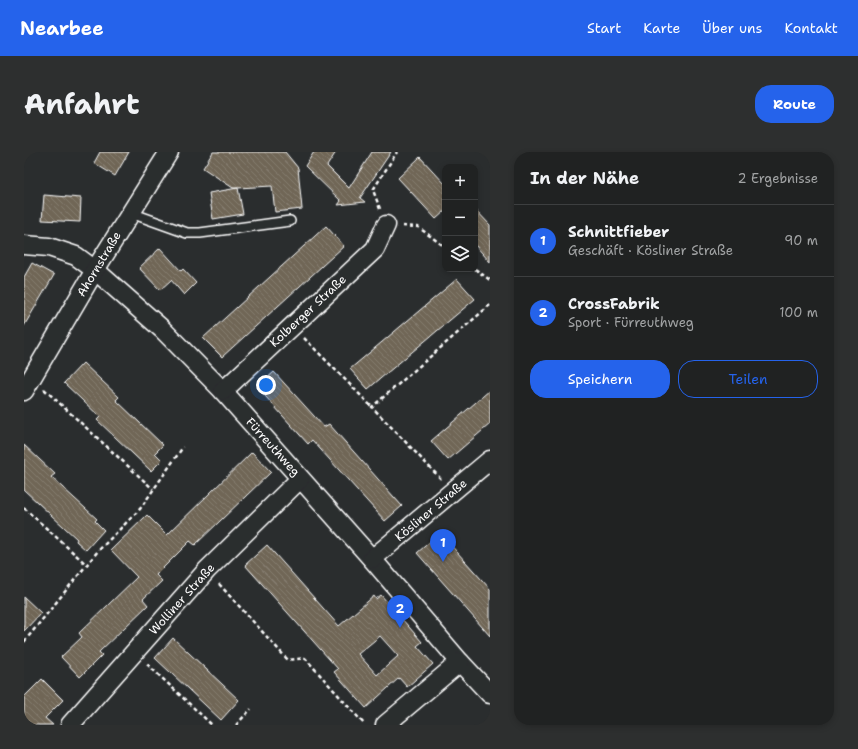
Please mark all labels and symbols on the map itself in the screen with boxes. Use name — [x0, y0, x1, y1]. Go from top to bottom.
street label: Ahornstraße — [73, 228, 125, 300]
street label: Kolberger Straße — [266, 271, 350, 351]
your location — [256, 375, 276, 395]
street label: Fürreuthweg — [242, 414, 304, 480]
street label: Kösliner Straße — [392, 475, 471, 545]
pin: 1 — [430, 529, 456, 562]
street label: Wolliner Straße — [146, 560, 219, 638]
pin: 2 — [387, 595, 413, 628]

